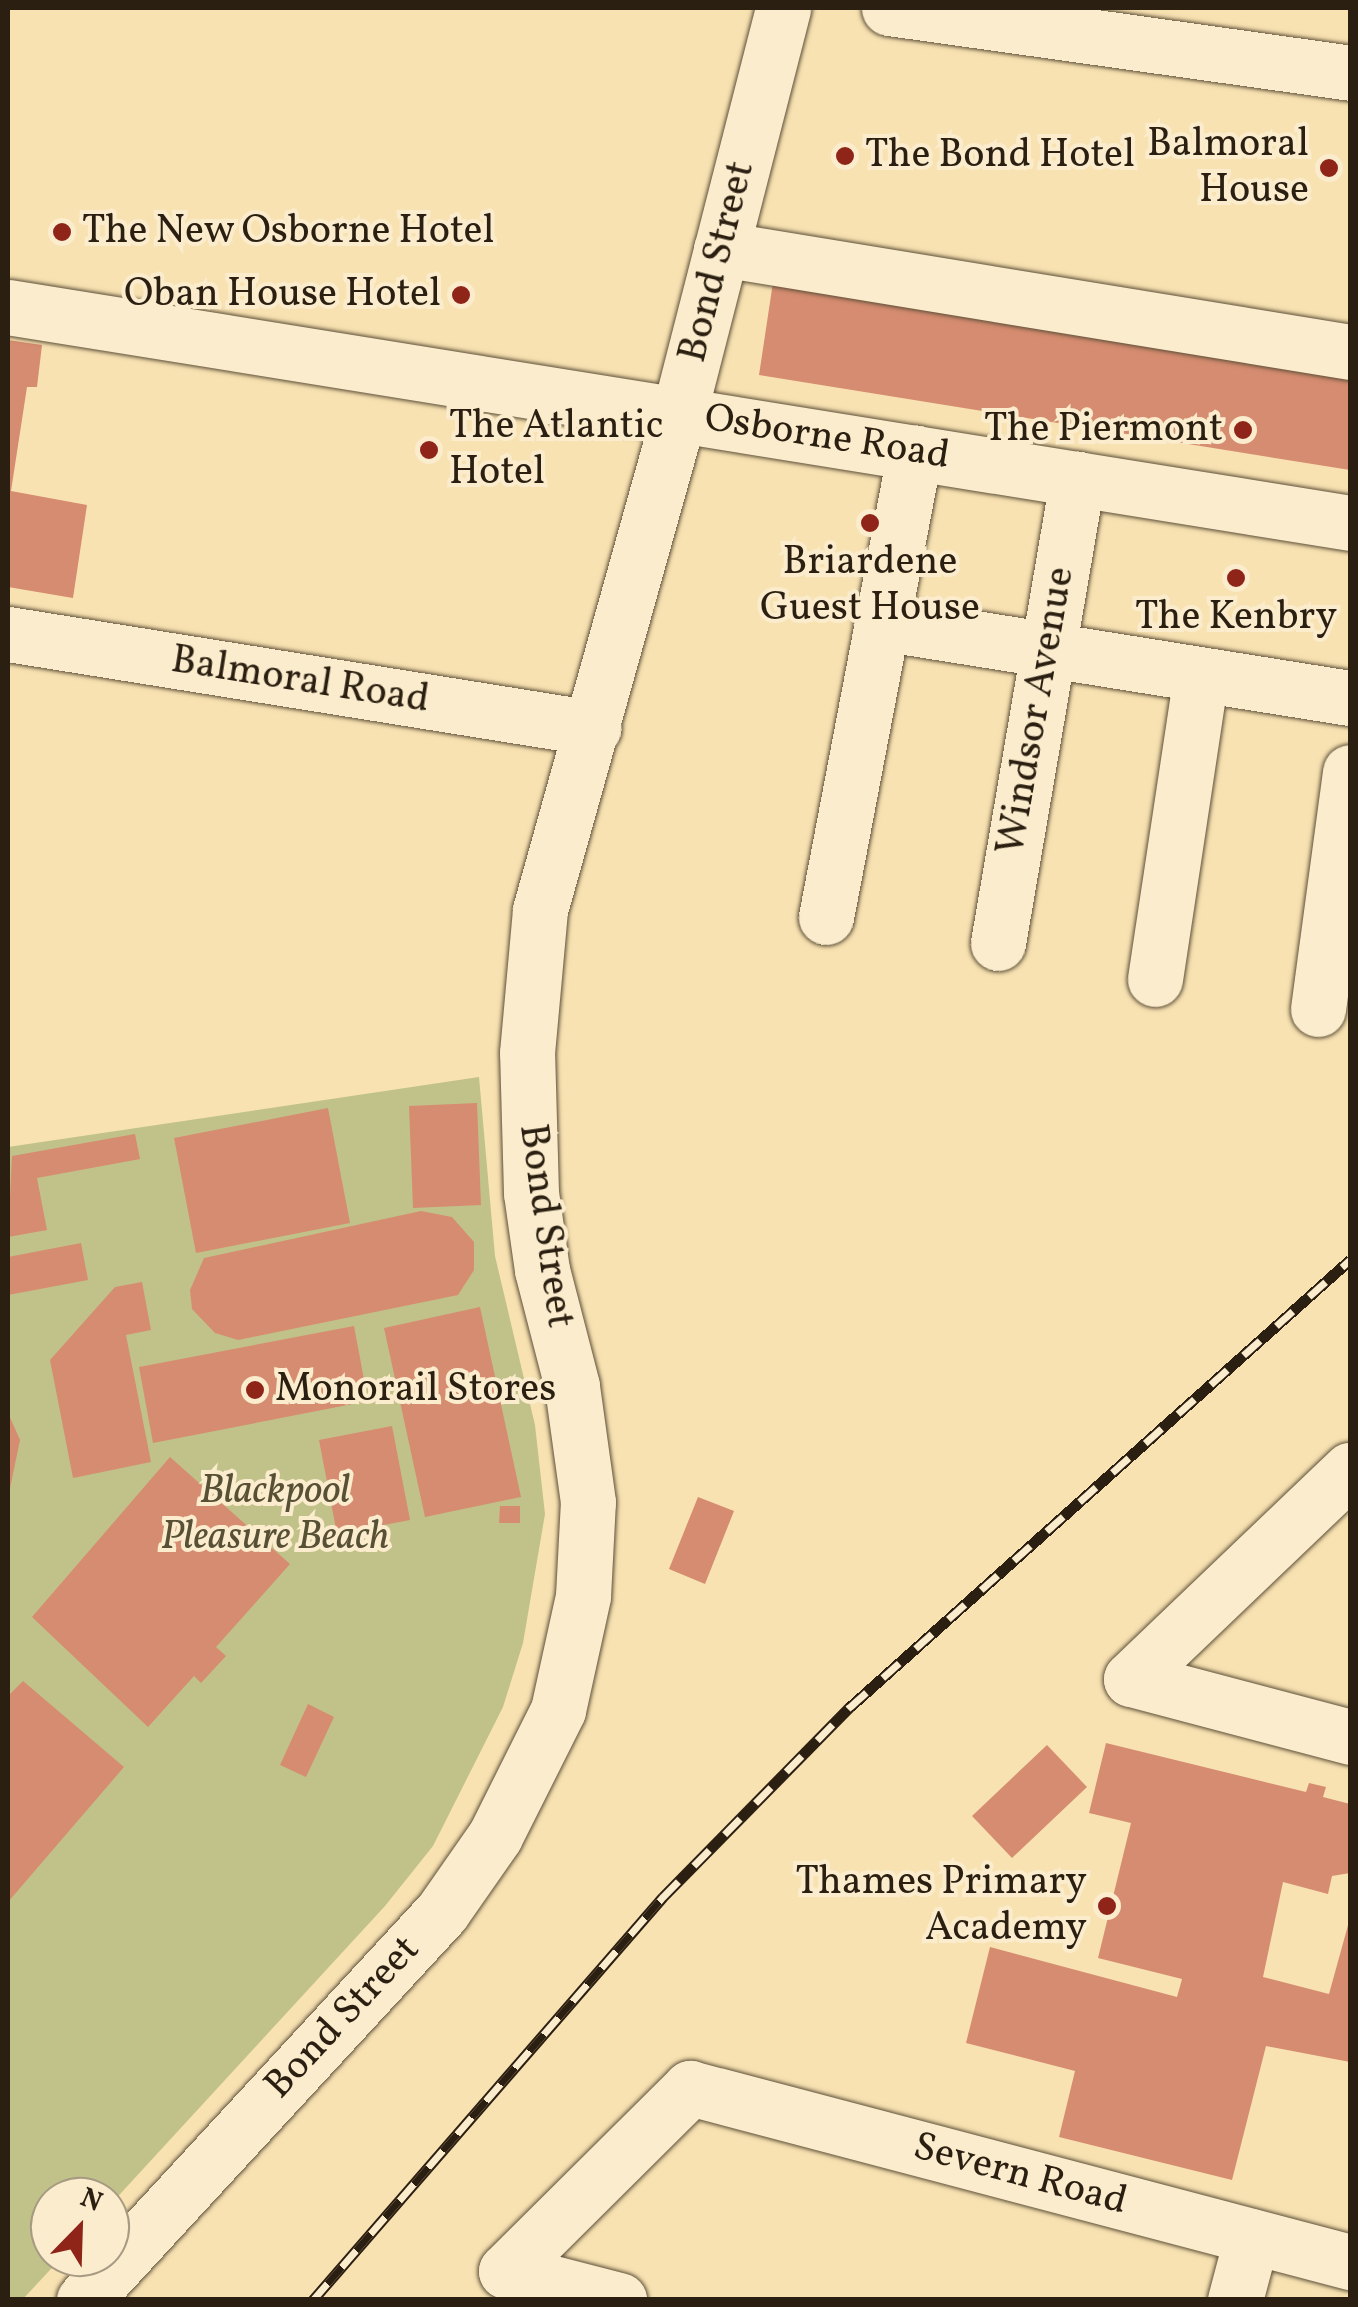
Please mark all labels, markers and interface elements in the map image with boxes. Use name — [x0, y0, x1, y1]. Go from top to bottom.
place label: Balmoral House — [1147, 121, 1309, 215]
place label: The Bond Hotel — [865, 132, 1135, 180]
marker: The Bond Hotel — [834, 145, 856, 167]
street label: Bond Street — [670, 157, 766, 367]
marker: Balmoral House — [1318, 157, 1340, 179]
place label: The New Osborne Hotel — [82, 208, 496, 256]
marker: The New Osborne Hotel — [51, 221, 73, 243]
place label: Oban House Hotel — [124, 271, 441, 319]
marker: Oban House Hotel — [450, 284, 472, 306]
street label: Osborne Road — [701, 395, 953, 481]
place label: The Atlantic Hotel — [449, 403, 664, 497]
place label: The Piermont — [984, 406, 1223, 454]
marker: The Piermont — [1232, 419, 1254, 441]
marker: The Atlantic Hotel — [418, 439, 440, 461]
marker: Briardene Guest House — [859, 512, 881, 534]
place label: Briardene Guest House — [760, 539, 980, 633]
street label: Windsor Avenue — [988, 563, 1086, 859]
marker: The Kenbry — [1225, 567, 1247, 589]
place label: The Kenbry — [1135, 594, 1337, 642]
street label: Balmoral Road — [168, 637, 432, 725]
street label: Bond Street — [507, 1121, 583, 1331]
place label: Monorail Stores — [275, 1366, 556, 1414]
marker: Monorail Stores — [244, 1379, 266, 1401]
park label: Blackpool Pleasure Beach — [161, 1468, 389, 1562]
place label: Thames Primary Academy — [795, 1859, 1087, 1953]
marker: Thames Primary Academy — [1096, 1895, 1118, 1917]
street label: Bond Street — [255, 1926, 431, 2110]
street label: Severn Road — [908, 2123, 1132, 2227]
north arrow — [30, 2177, 130, 2277]
text: N — [74, 2179, 108, 2223]

